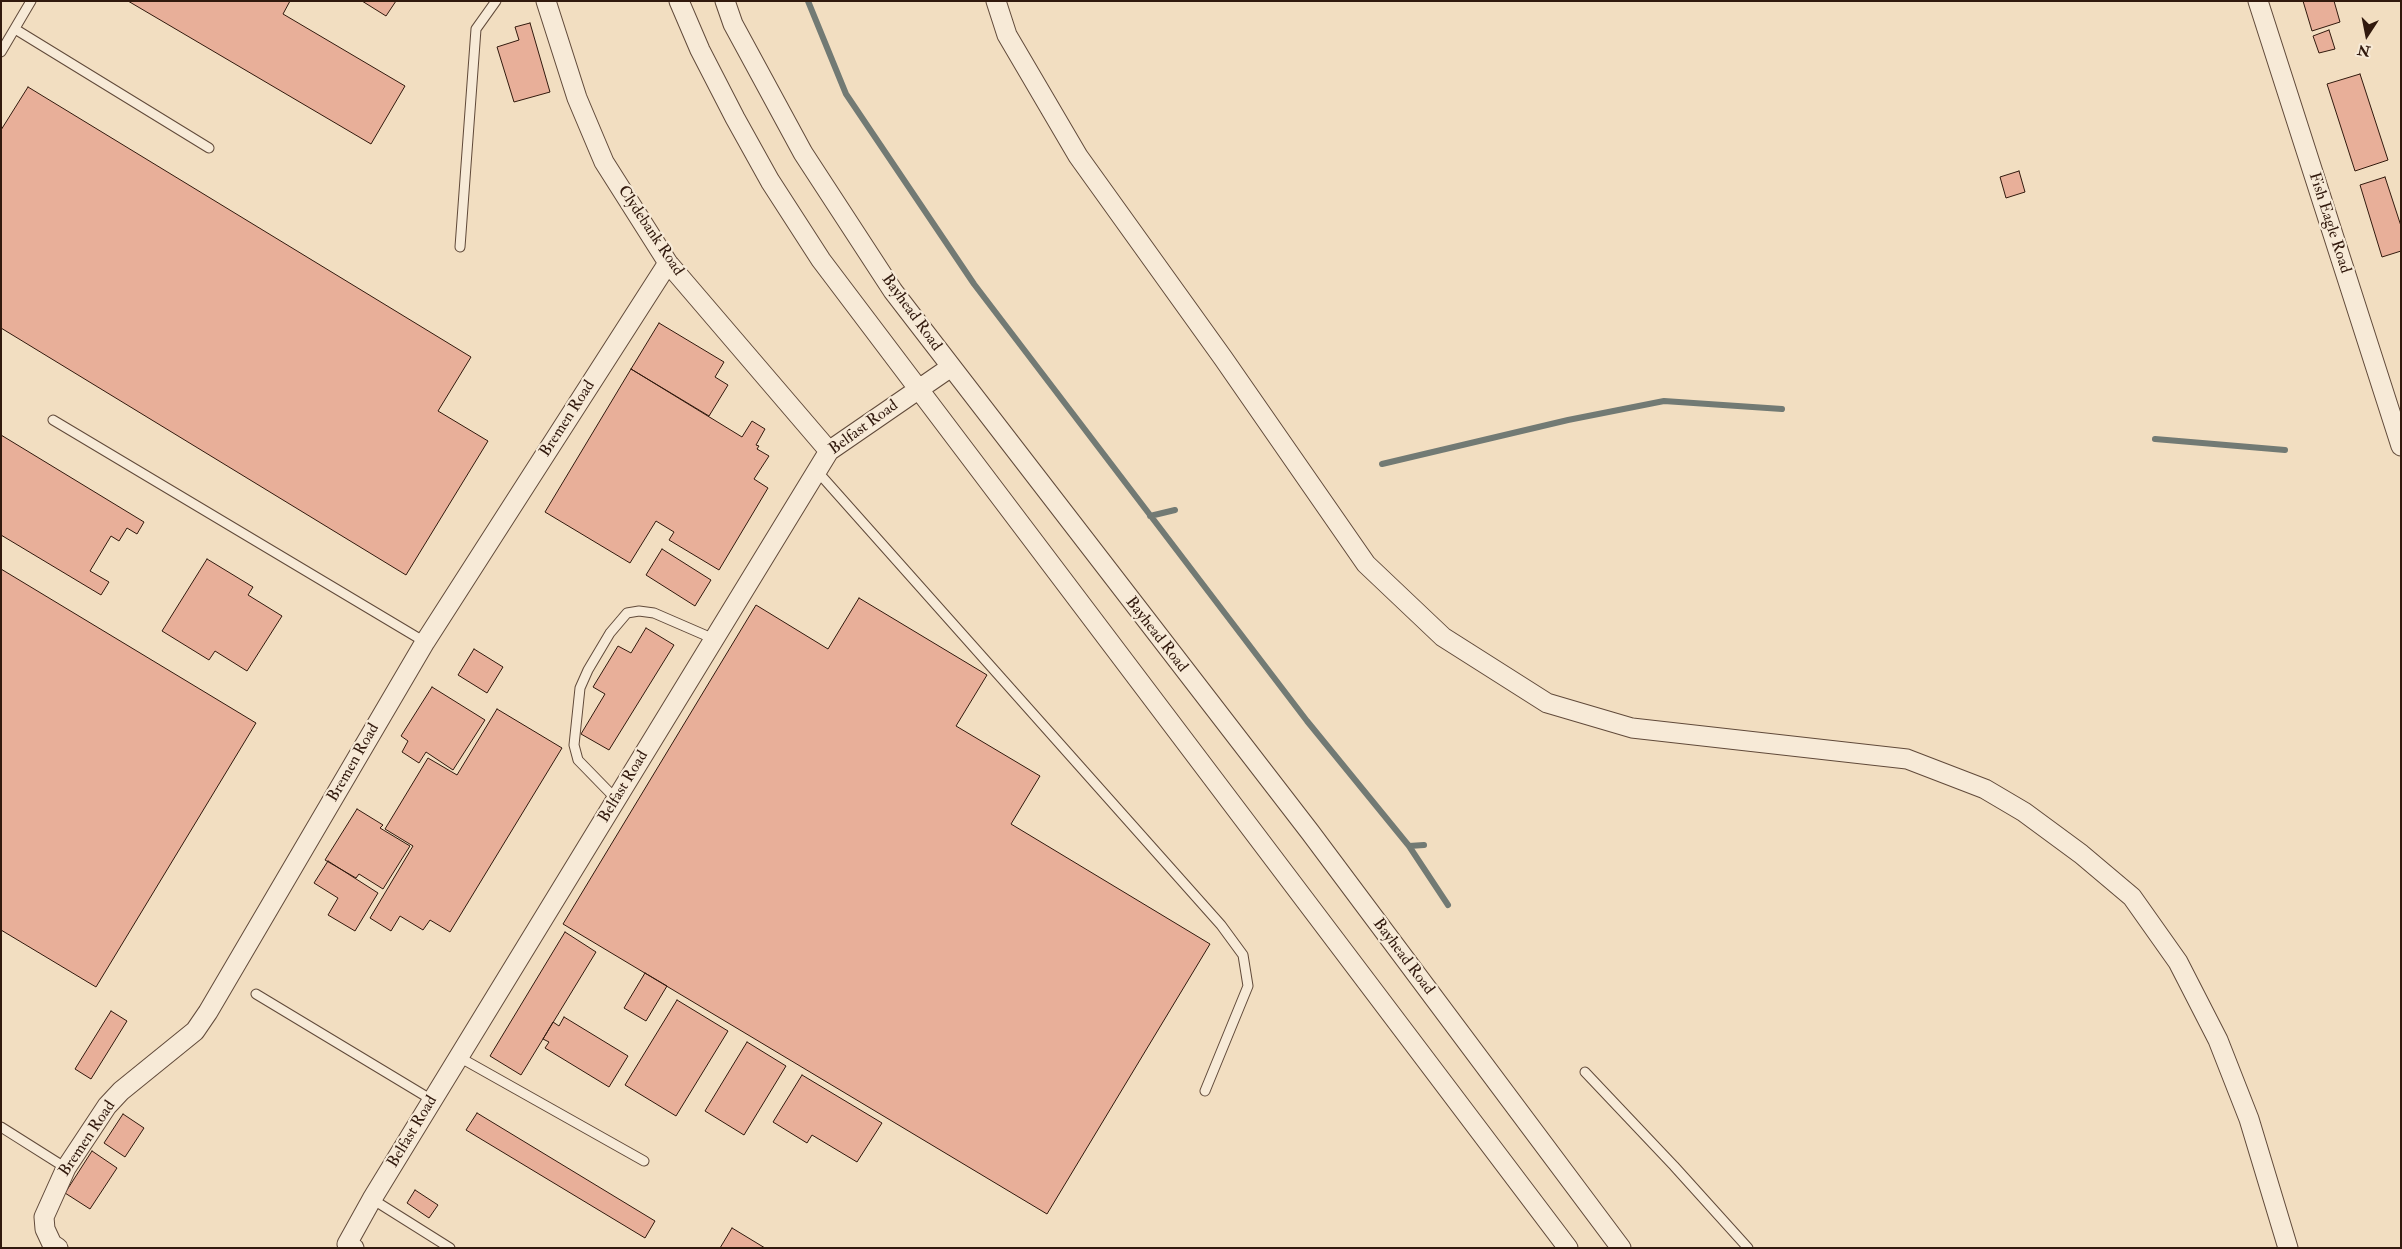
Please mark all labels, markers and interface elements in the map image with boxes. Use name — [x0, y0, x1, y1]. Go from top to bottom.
north arrow — [2342, 10, 2392, 60]
text: N — [2356, 41, 2372, 60]
street label: Fish Eagle Road — [2304, 170, 2354, 276]
street label: Clydebank Road — [613, 182, 687, 280]
street label: Bayhead Road — [877, 271, 945, 355]
street label: Bremen Road — [536, 377, 600, 461]
street label: Belfast Road — [826, 397, 902, 459]
street label: Bayhead Road — [1121, 594, 1191, 676]
street label: Bremen Road — [324, 720, 384, 806]
street label: Belfast Road — [595, 748, 653, 826]
street label: Bayhead Road — [1368, 915, 1438, 999]
street label: Belfast Road — [384, 1093, 442, 1171]
street label: Bremen Road — [56, 1098, 120, 1180]

